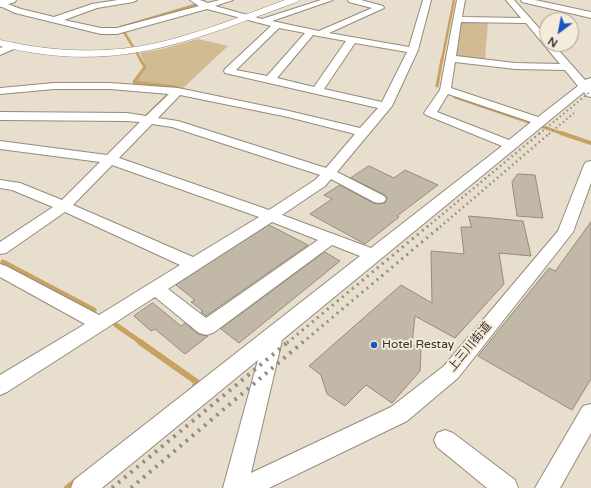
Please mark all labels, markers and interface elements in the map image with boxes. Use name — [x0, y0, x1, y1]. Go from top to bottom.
north arrow — [539, 12, 579, 52]
text: N — [546, 34, 560, 50]
street label: 上三川街道 — [445, 319, 495, 375]
place label: Hotel Restay — [382, 338, 454, 352]
marker: Hotel Restay — [369, 340, 379, 350]

